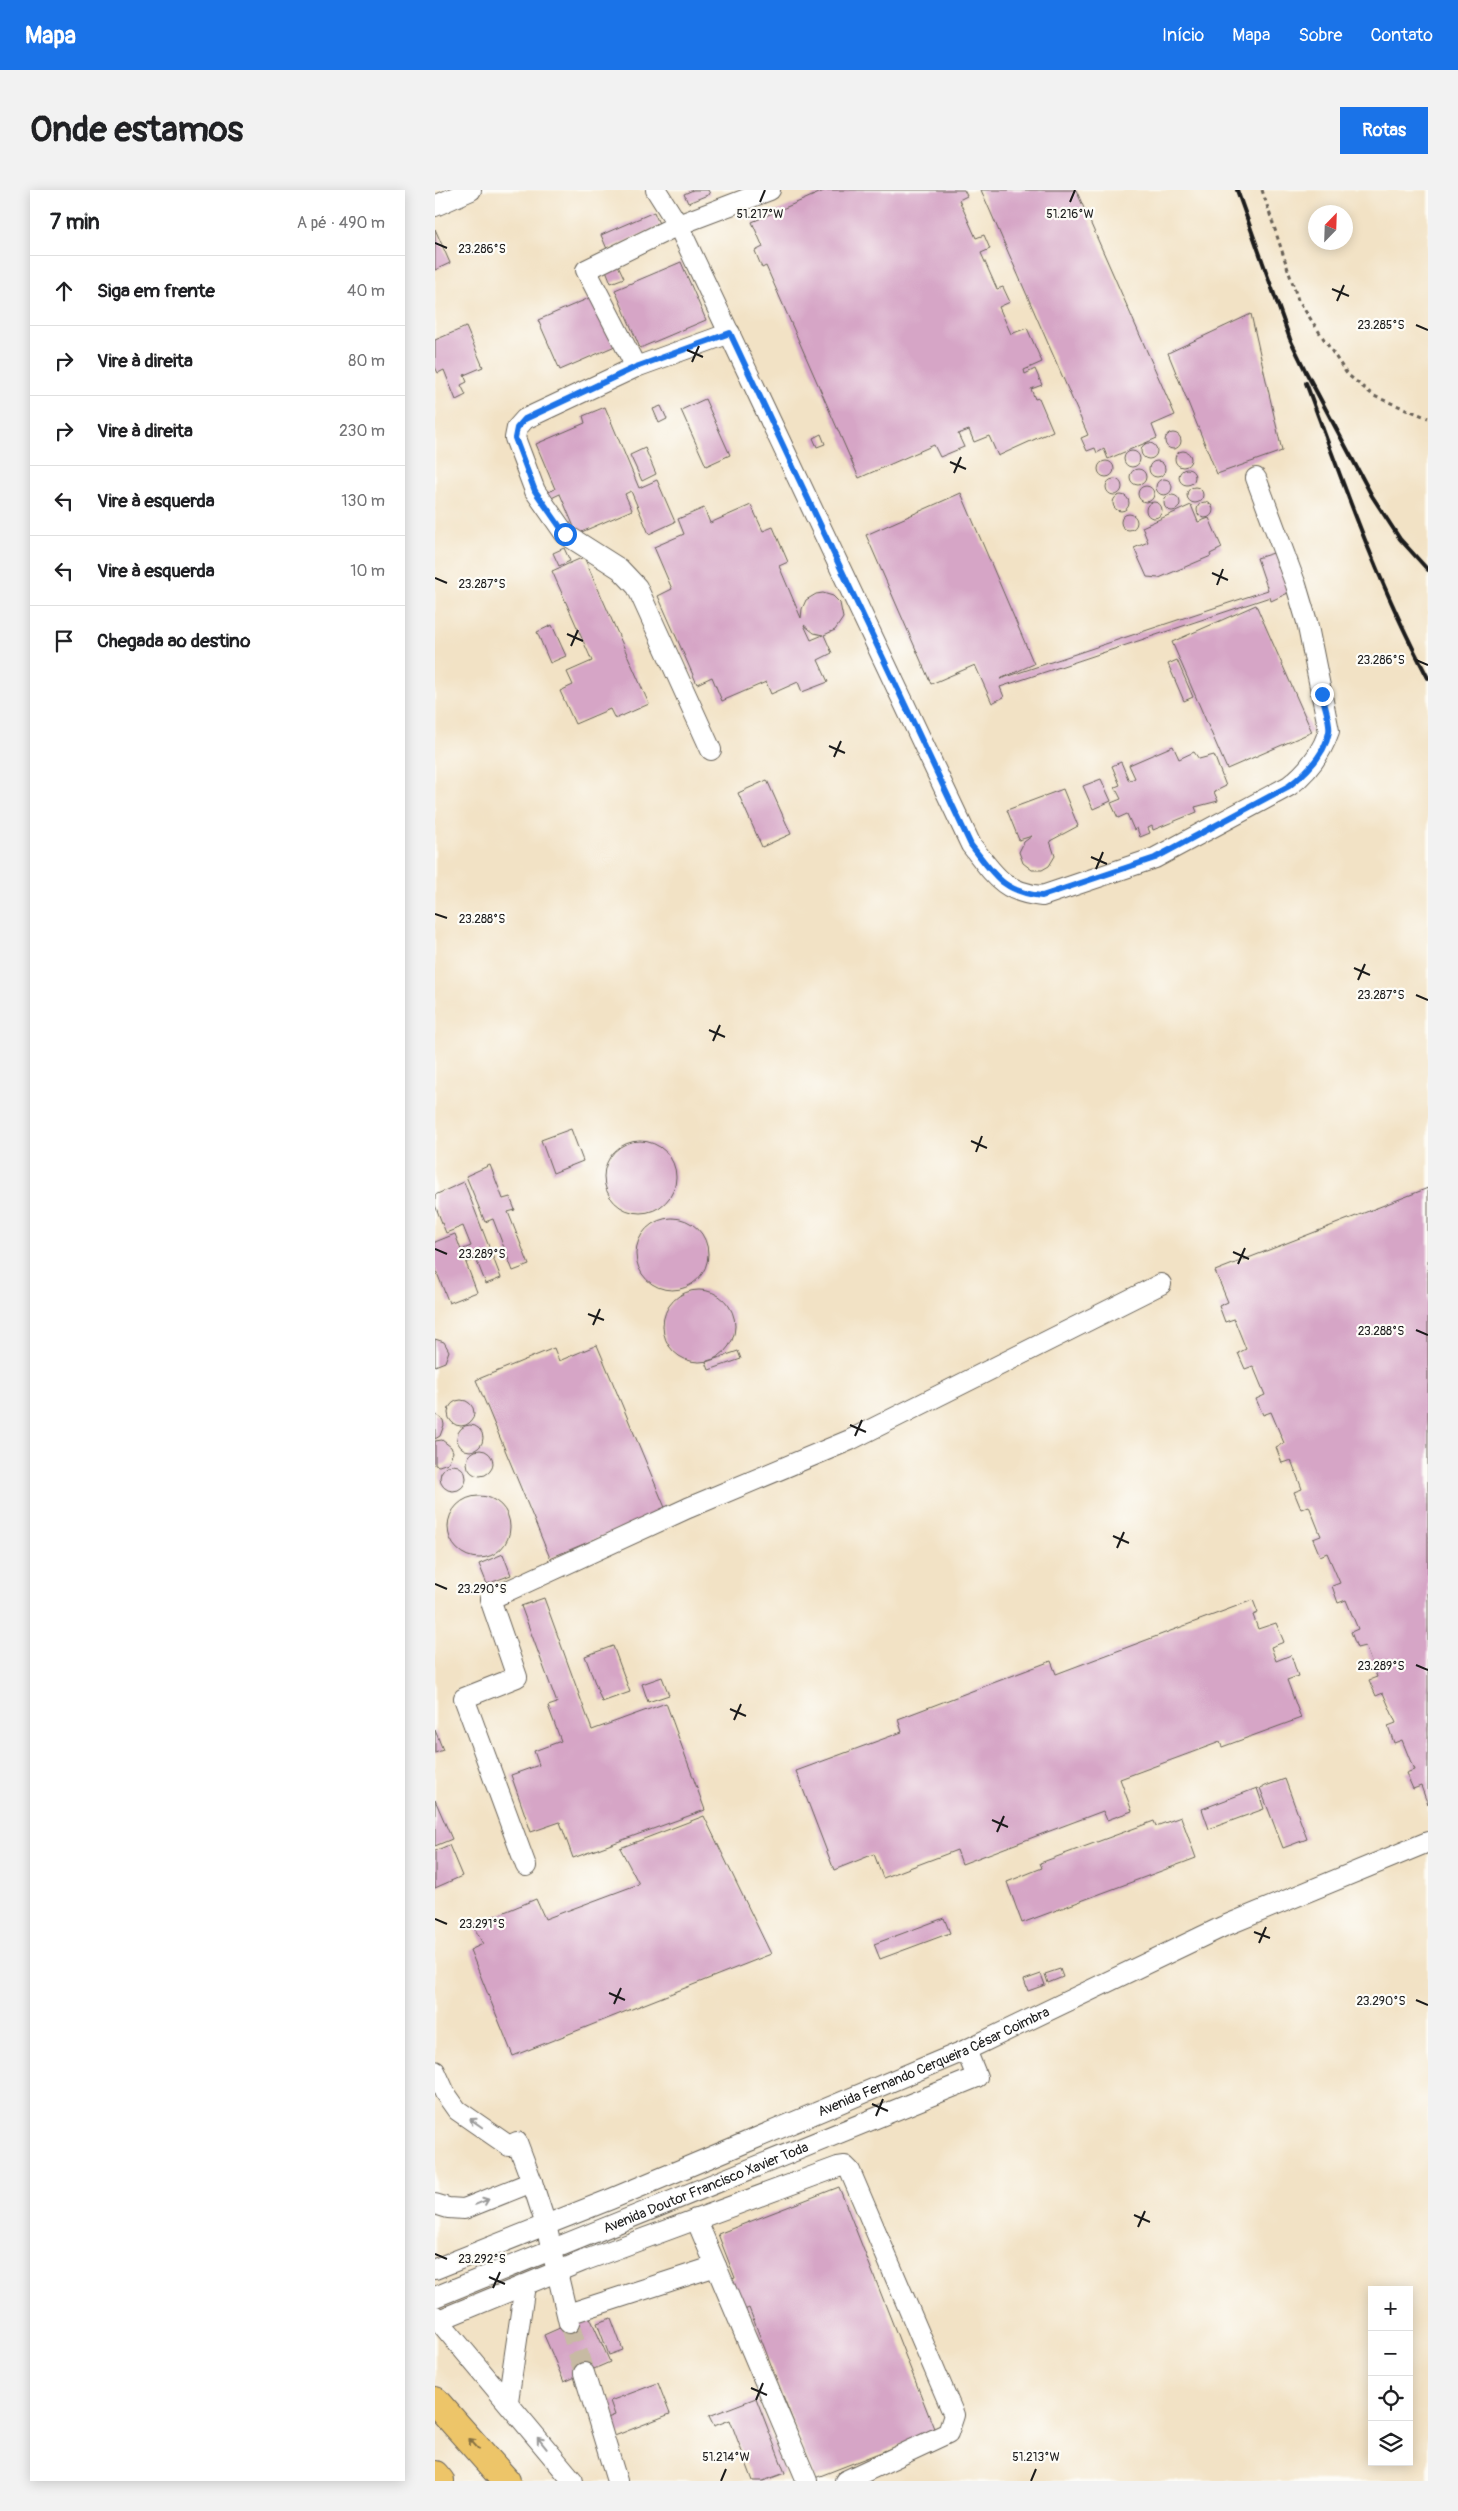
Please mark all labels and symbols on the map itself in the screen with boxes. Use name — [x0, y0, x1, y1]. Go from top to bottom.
north arrow — [1308, 205, 1353, 250]
text: 51.217°W — [736, 207, 784, 222]
text: 51.216°W — [1046, 207, 1094, 222]
text: 23.286°S — [458, 242, 506, 257]
text: 23.285°S — [1357, 318, 1405, 333]
route start — [554, 523, 577, 546]
text: 23.287°S — [458, 577, 506, 592]
text: 23.286°S — [1357, 653, 1405, 668]
route end — [1311, 683, 1334, 706]
text: 23.288°S — [459, 912, 505, 927]
text: 23.287°S — [1357, 988, 1405, 1003]
text: 23.289°S — [459, 1247, 505, 1262]
text: 23.288°S — [1358, 1324, 1404, 1339]
text: 23.290°S — [457, 1582, 507, 1597]
text: 23.289°S — [1358, 1659, 1404, 1674]
text: 23.291°S — [459, 1917, 505, 1932]
text: 23.290°S — [1356, 1994, 1406, 2009]
street label: Avenida Fernando Cerqueira César Coimbra — [815, 2003, 1052, 2120]
one-way arrow — [470, 2118, 484, 2128]
street label: Avenida Doutor Francisco Xavier Toda — [600, 2138, 811, 2236]
one-way arrow — [474, 2197, 489, 2206]
text: 23.292°S — [458, 2252, 506, 2267]
one-way arrow — [536, 2437, 547, 2450]
one-way arrow — [468, 2438, 479, 2451]
text: 51.214°W — [702, 2450, 750, 2465]
text: 51.213°W — [1012, 2450, 1060, 2465]

